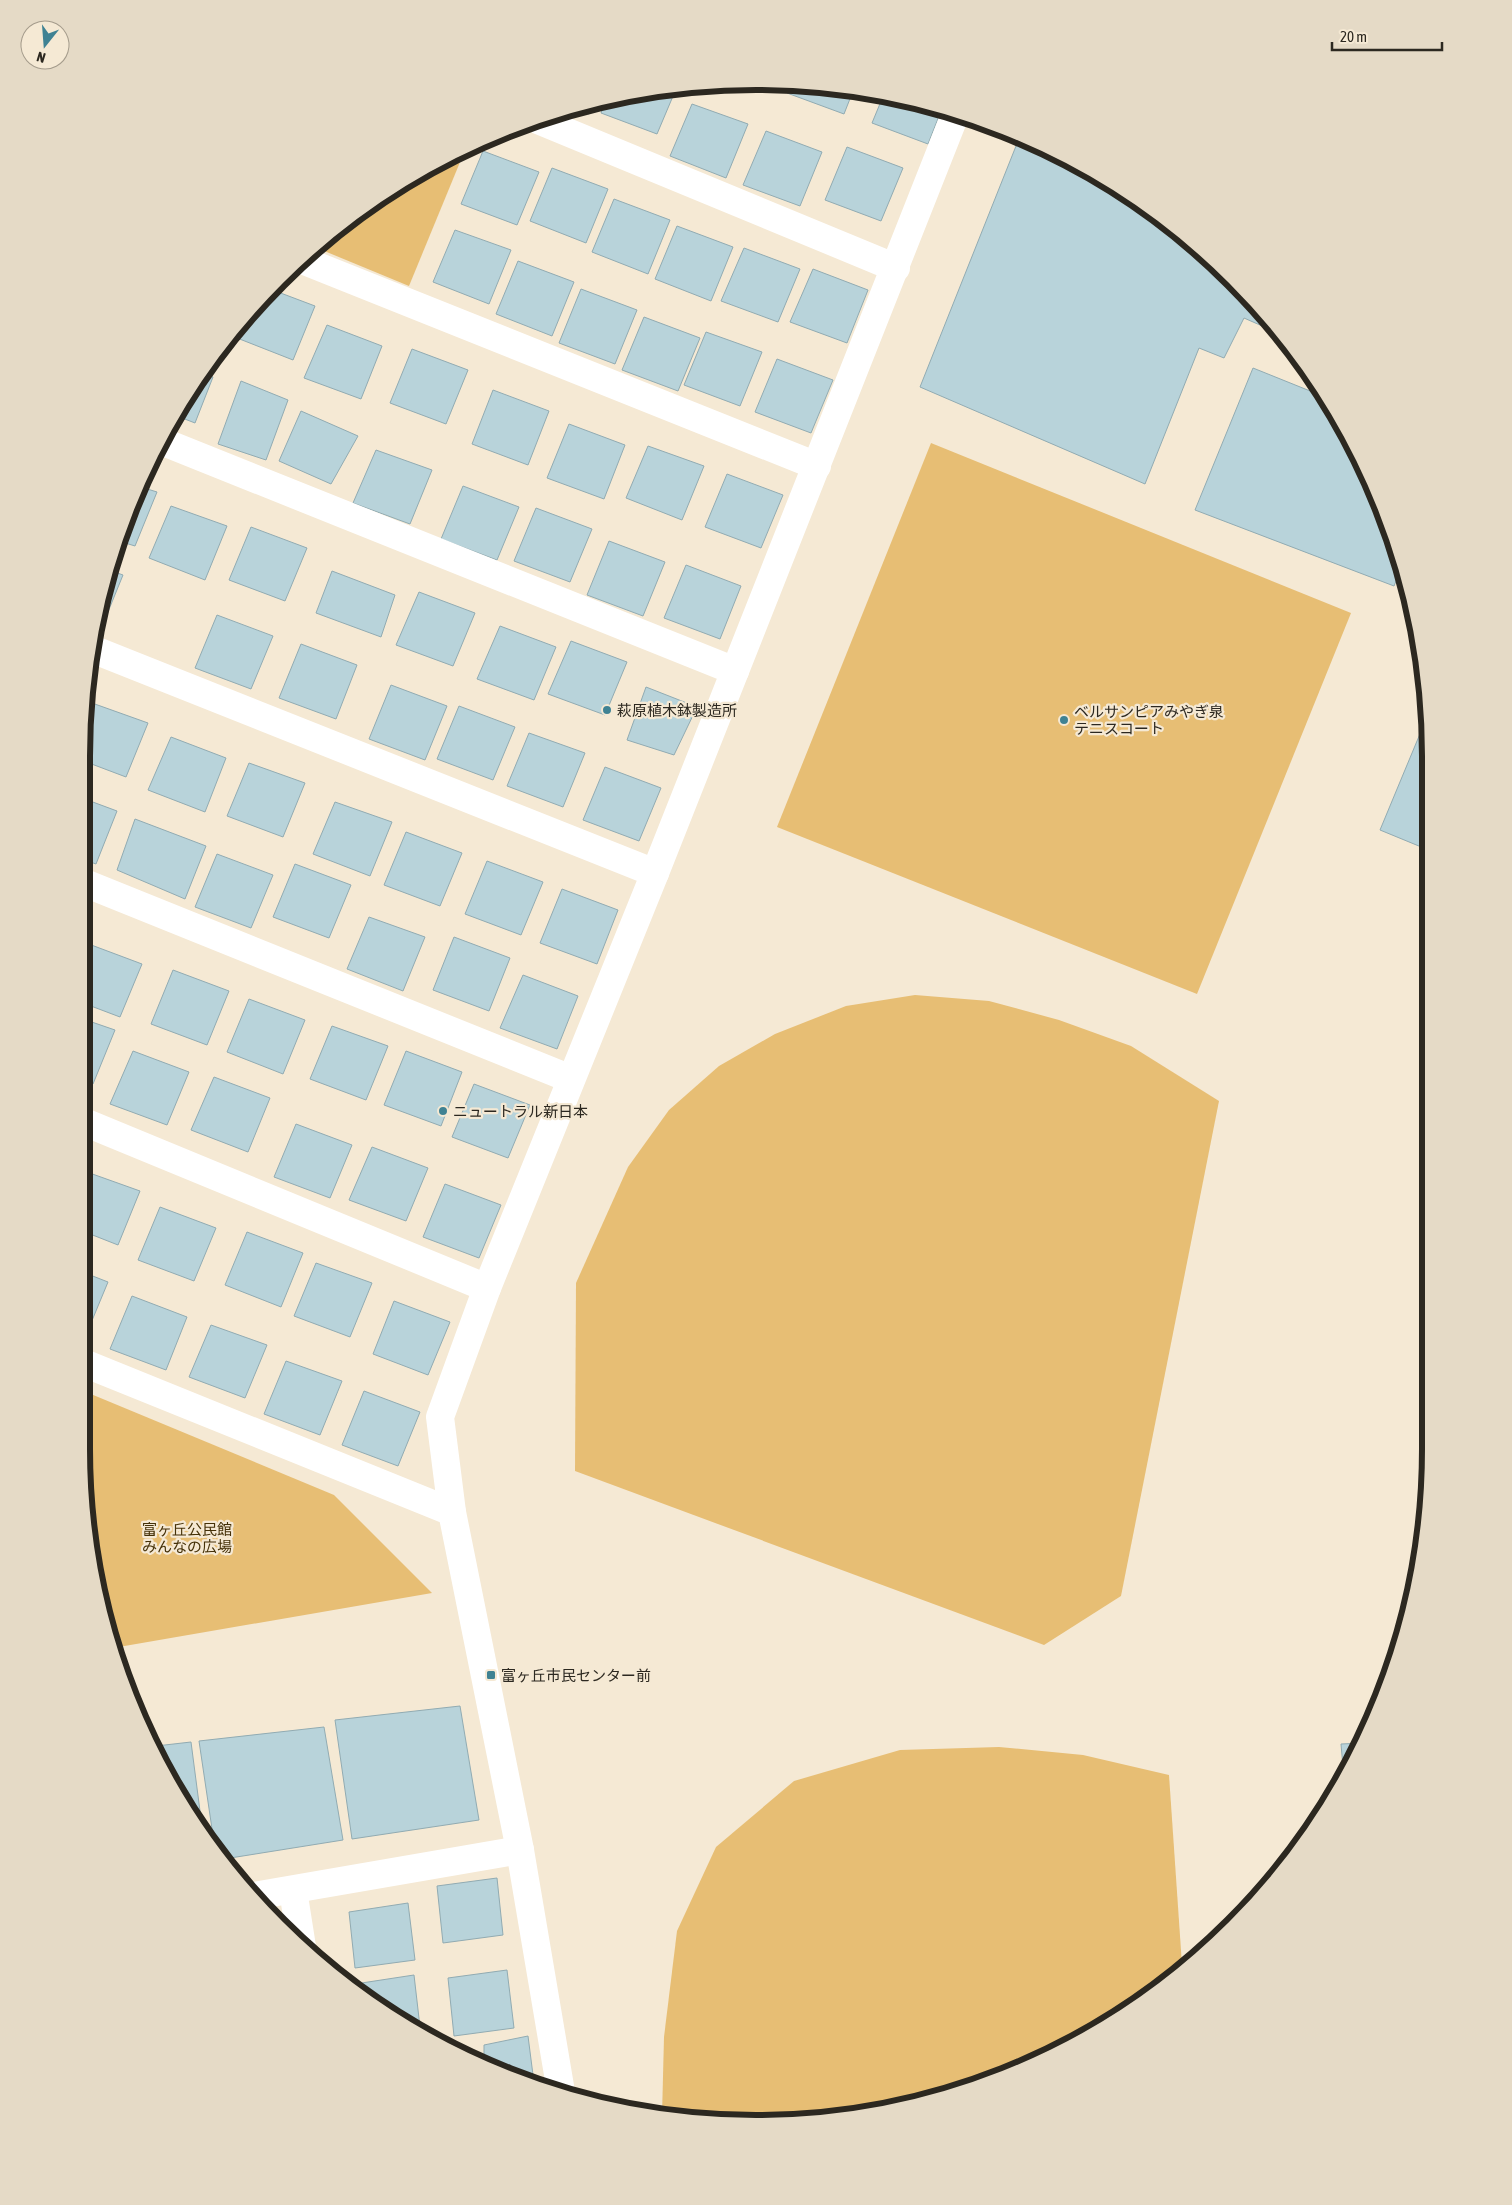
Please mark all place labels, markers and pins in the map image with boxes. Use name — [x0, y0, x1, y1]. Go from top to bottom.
place label: 萩原植木鉢製造所 — [617, 702, 737, 719]
place label: ベルサンピアみやぎ泉 テニスコート — [1074, 703, 1224, 737]
marker: 萩原植木鉢製造所 — [601, 704, 613, 716]
marker: ベルサンピアみやぎ泉 テニスコート — [1058, 714, 1070, 726]
place label: ニュートラル新日本 — [453, 1103, 588, 1120]
marker: ニュートラル新日本 — [437, 1105, 449, 1117]
place label: 富ヶ丘市民センター前 — [501, 1667, 651, 1684]
marker: 富ヶ丘市民センター前 — [485, 1669, 497, 1681]

